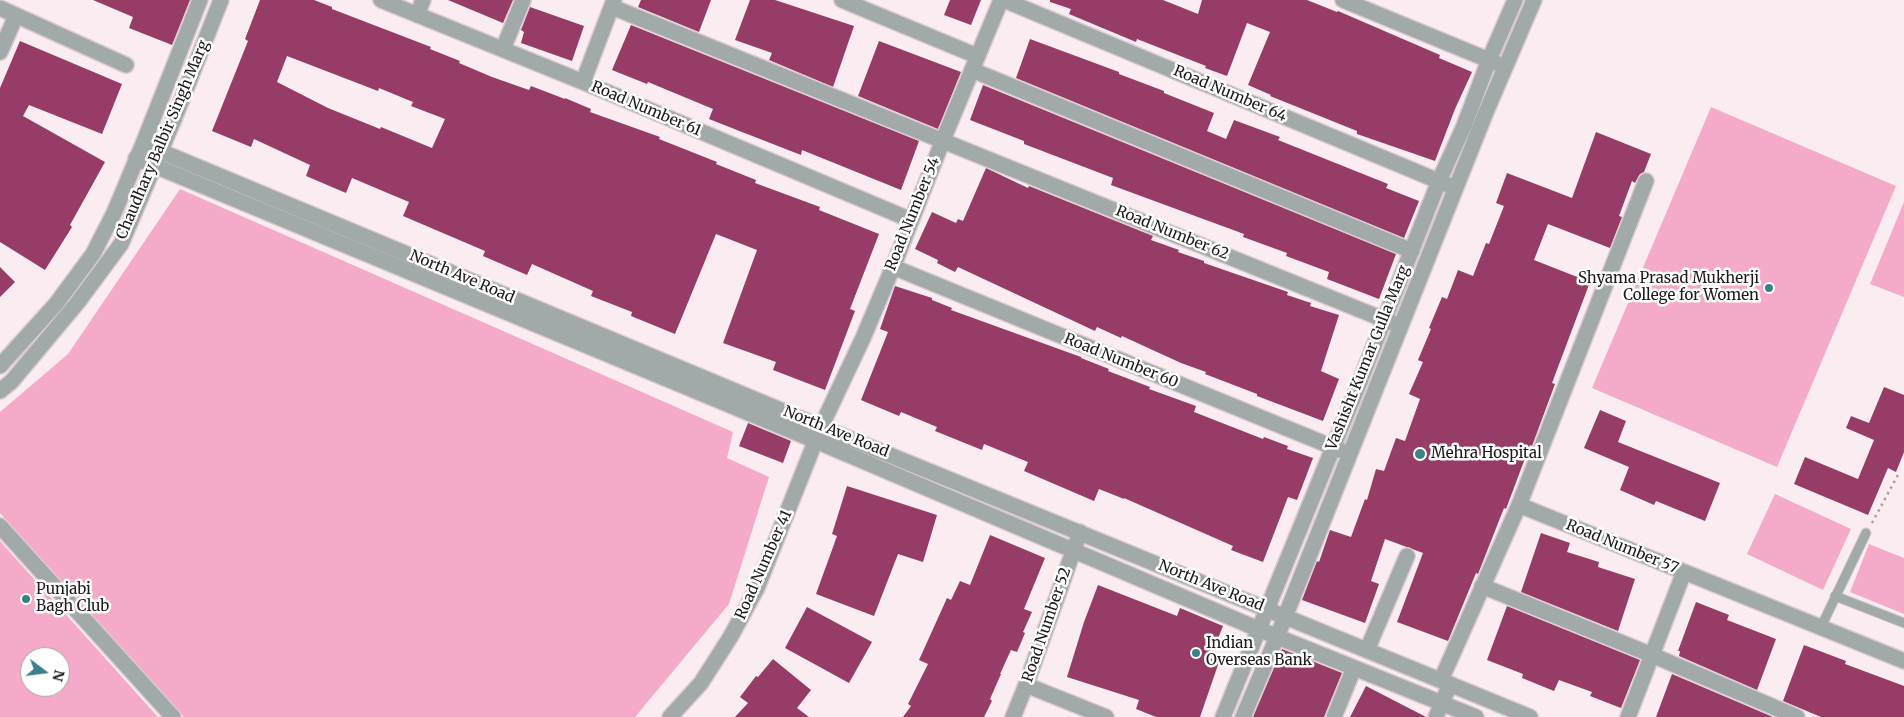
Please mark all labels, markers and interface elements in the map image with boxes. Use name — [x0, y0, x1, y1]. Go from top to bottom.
street label: Chaudhary Balbir Singh Marg — [113, 38, 213, 242]
street label: Road Number 64 — [1171, 62, 1289, 126]
street label: Road Number 61 — [588, 78, 704, 140]
street label: Road Number 54 — [882, 155, 944, 273]
street label: Road Number 62 — [1113, 202, 1231, 264]
street label: North Ave Road — [407, 247, 517, 307]
street label: Vashisht Kumar Gulla Marg — [1323, 263, 1413, 453]
place label: Shyama Prasad Mukherji College for Women — [1578, 270, 1759, 305]
marker: Shyama Prasad Mukherji College for Women — [1763, 282, 1775, 294]
street label: Road Number 60 — [1061, 330, 1181, 392]
street label: North Ave Road — [781, 403, 891, 461]
place label: Mehra Hospital — [1431, 445, 1542, 463]
marker: Mehra Hospital — [1413, 447, 1427, 461]
street label: Road Number 41 — [732, 508, 796, 622]
street label: Road Number 57 — [1563, 516, 1681, 578]
street label: North Ave Road — [1156, 557, 1266, 615]
street label: Road Number 52 — [1019, 565, 1075, 685]
place label: Punjabi Bagh Club — [36, 581, 109, 616]
marker: Punjabi Bagh Club — [20, 593, 32, 605]
place label: Indian Overseas Bank — [1206, 635, 1312, 670]
north arrow — [20, 647, 70, 697]
marker: Indian Overseas Bank — [1190, 647, 1202, 659]
text: N — [48, 668, 69, 683]

